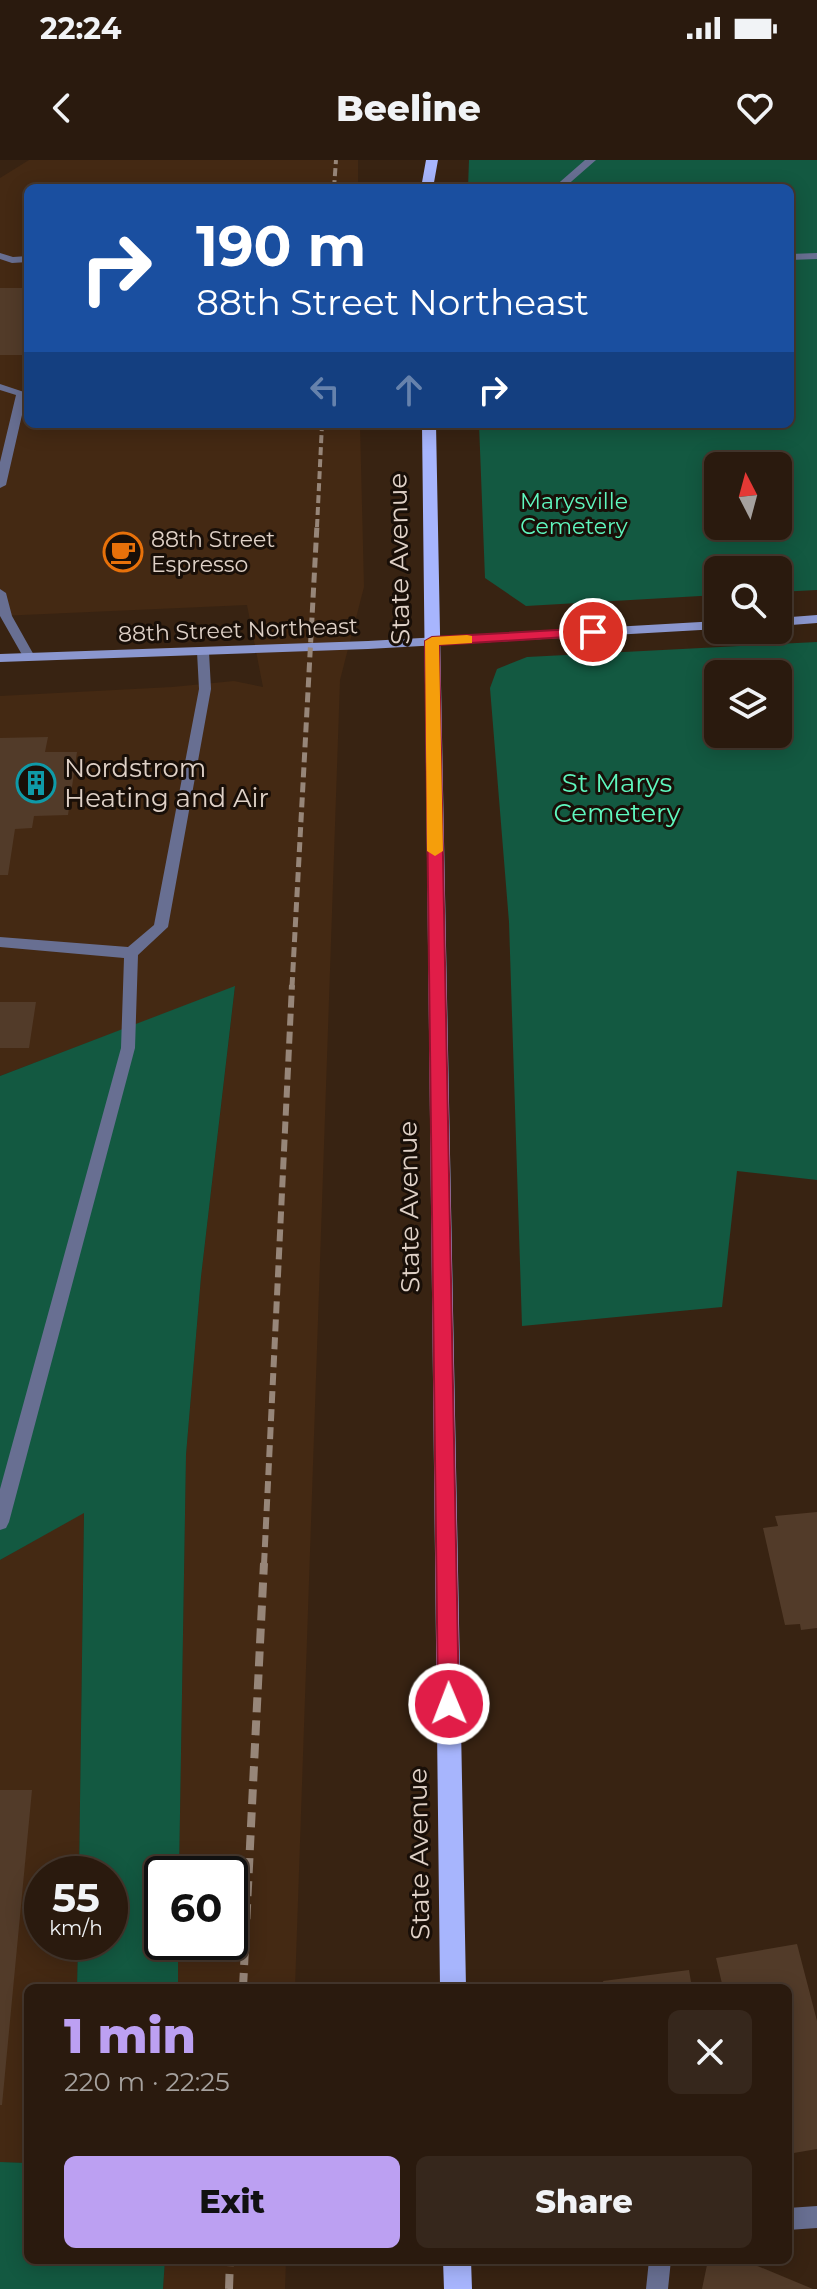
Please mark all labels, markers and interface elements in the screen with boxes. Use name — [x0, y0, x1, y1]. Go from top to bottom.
text: 22:24 — [40, 10, 121, 47]
icon: back — [40, 86, 84, 130]
text: Beeline — [336, 86, 481, 130]
icon: heart — [733, 86, 777, 130]
text: 190 m — [196, 212, 366, 280]
icon: right — [64, 216, 168, 320]
text: 88th Street Northeast — [196, 280, 589, 324]
icon: left — [303, 368, 347, 412]
icon: ahead — [387, 368, 431, 412]
icon: right — [471, 368, 515, 412]
north arrow — [704, 452, 792, 540]
map controls — [704, 452, 792, 748]
street label: State Avenue — [382, 473, 416, 645]
park label: Marysville Cemetery — [520, 488, 628, 540]
place label: 88th Street Espresso — [151, 526, 275, 578]
cafe icon: 88th Street Espresso — [102, 531, 144, 573]
button: search — [704, 556, 792, 644]
pin — [559, 598, 627, 666]
icon: arrive — [571, 610, 615, 654]
street label: 88th Street Northeast — [118, 612, 359, 648]
button: layers — [704, 660, 792, 748]
place label: Nordstrom Heating and Air — [64, 752, 269, 814]
building icon: Nordstrom Heating and Air — [15, 762, 57, 804]
park label: St Marys Cemetery — [554, 767, 681, 829]
street label: State Avenue — [392, 1121, 426, 1293]
position arrow — [407, 1662, 491, 1746]
street label: State Avenue — [402, 1768, 436, 1940]
speed limit sign: 60 — [144, 1856, 248, 1960]
text: 55 — [52, 1873, 100, 1922]
text: km/h — [49, 1916, 103, 1940]
text: 1 min — [64, 2007, 196, 2065]
button: close — [668, 2010, 752, 2094]
text: 220 m · 22:25 — [64, 2066, 230, 2098]
button: Exit — [64, 2156, 400, 2248]
button: Share — [416, 2156, 752, 2248]

